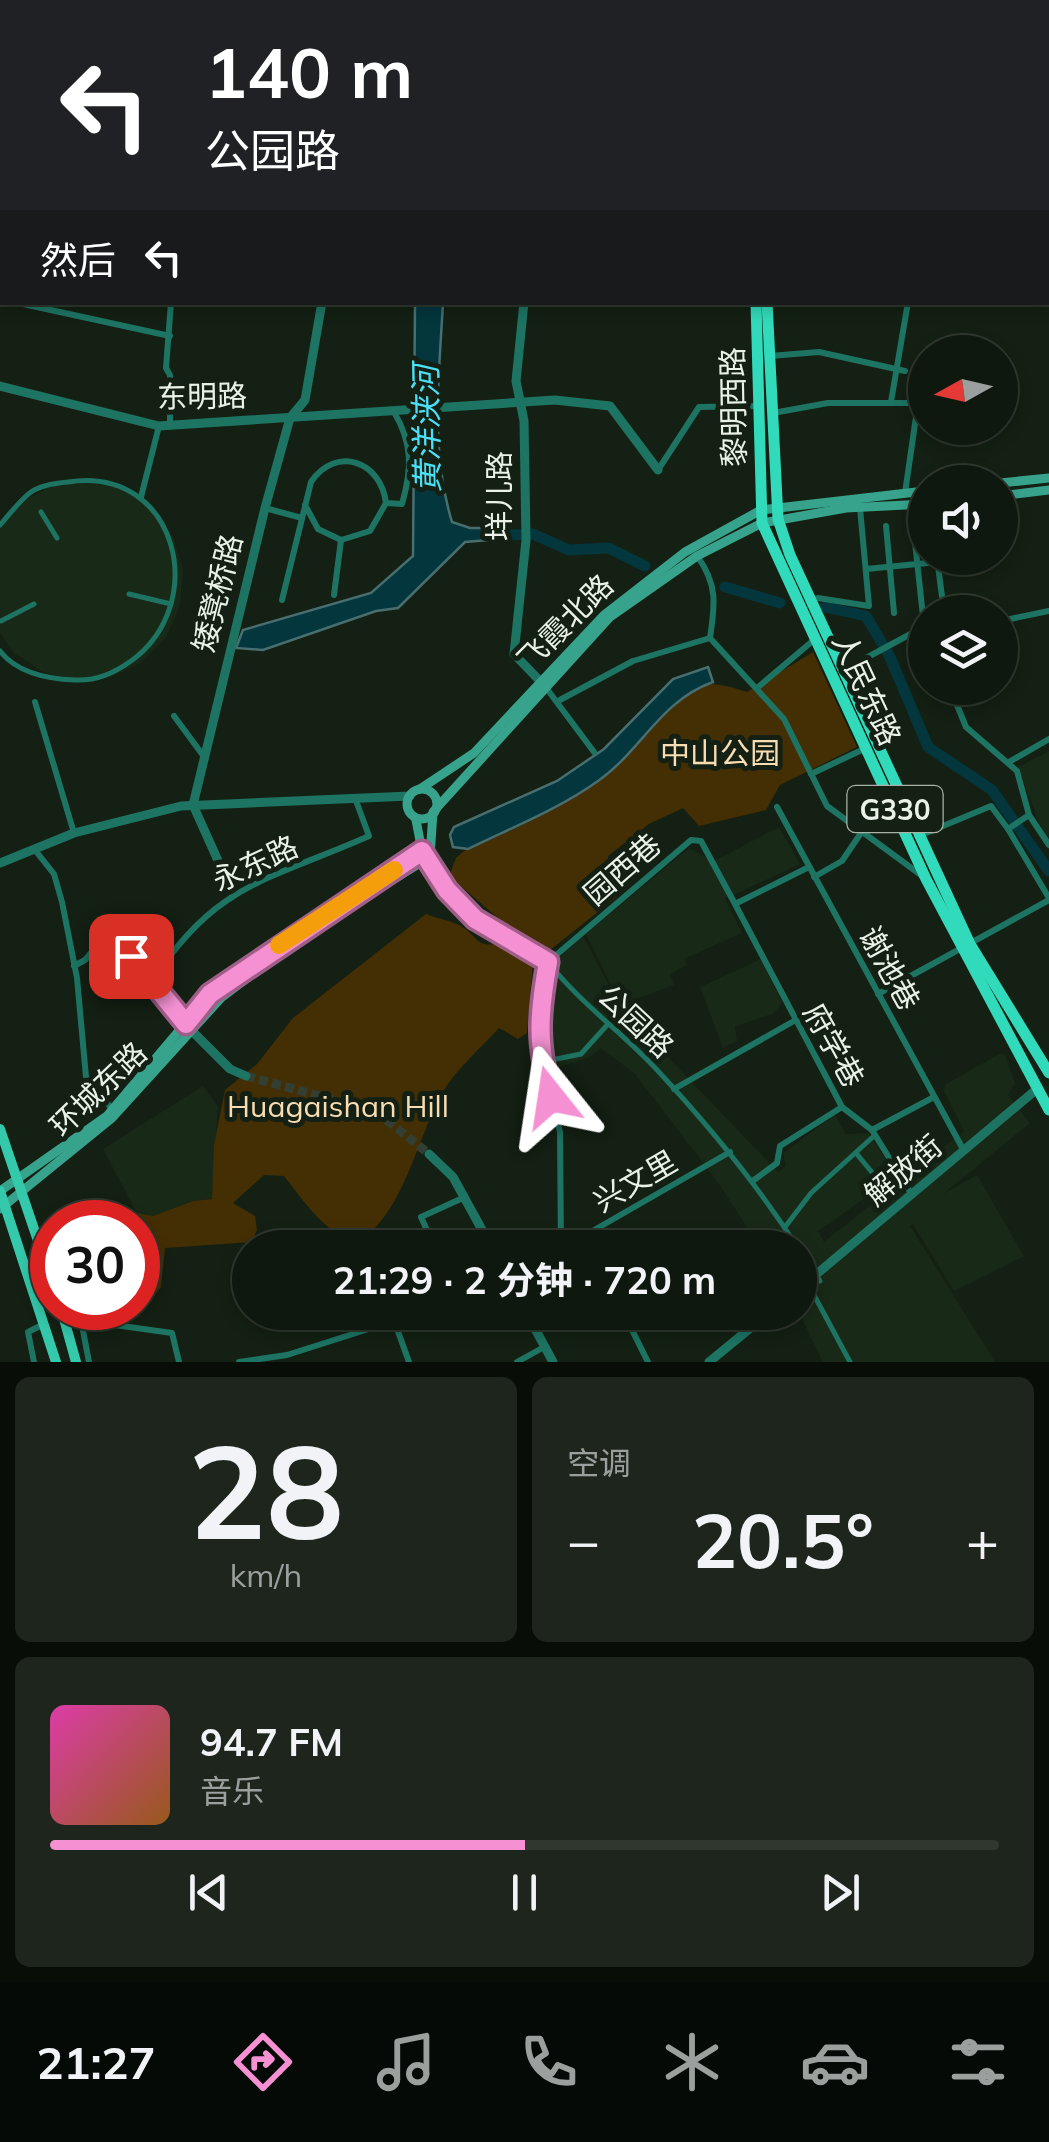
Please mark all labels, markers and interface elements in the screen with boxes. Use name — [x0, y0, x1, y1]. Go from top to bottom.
text: 140 m — [205, 28, 413, 116]
icon: left — [40, 40, 170, 170]
text: 公园路 — [205, 122, 340, 178]
icon: left — [136, 230, 191, 285]
text: 然后 — [40, 236, 116, 284]
north arrow — [908, 335, 1018, 445]
map controls — [908, 335, 1018, 705]
street label: 黎明西路 — [713, 347, 753, 467]
water label: 黄洋浃河 — [405, 359, 447, 493]
street label: 东明路 — [157, 376, 247, 416]
street label: 垟儿路 — [480, 451, 518, 541]
button: sound — [908, 465, 1018, 575]
street label: 矮凳桥路 — [184, 530, 250, 656]
street label: 飞霞北路 — [509, 566, 621, 678]
button: layers — [908, 595, 1018, 705]
street label: 人民东路 — [824, 627, 910, 751]
park label: 中山公园 — [660, 734, 780, 772]
road number: G330 — [848, 786, 942, 832]
street label: 园西巷 — [576, 825, 668, 913]
street label: 永东路 — [206, 827, 304, 899]
pin — [89, 914, 174, 999]
street label: 谢池巷 — [852, 919, 928, 1017]
icon: arrive — [104, 929, 159, 984]
street label: 公园路 — [590, 976, 682, 1066]
street label: 府学巷 — [796, 996, 872, 1094]
street label: 环城东路 — [42, 1034, 154, 1144]
position arrow — [499, 1045, 603, 1149]
park label: Huagaishan Hill — [227, 1087, 449, 1125]
street label: 解放街 — [856, 1127, 950, 1213]
street label: 兴文里 — [587, 1142, 683, 1220]
speed limit sign: 30 — [30, 1200, 160, 1330]
text: 21:29 · 2 分钟 · 720 m — [333, 1256, 716, 1304]
text: 28 — [188, 1408, 344, 1572]
text: 空调 — [567, 1443, 631, 1483]
text: 20.5° — [692, 1493, 874, 1587]
text: − — [567, 1506, 600, 1575]
text: + — [966, 1506, 999, 1575]
text: km/h — [230, 1555, 302, 1595]
text: 94.7 FM — [200, 1718, 343, 1766]
text: 音乐 — [200, 1771, 264, 1811]
icon: previous — [181, 1865, 236, 1920]
icon: pause — [497, 1865, 552, 1920]
icon: next — [813, 1865, 868, 1920]
icon: directions — [228, 2027, 298, 2097]
icon: music — [371, 2027, 441, 2097]
icon: phone — [514, 2027, 584, 2097]
icon: climate — [657, 2027, 727, 2097]
icon: car — [800, 2027, 870, 2097]
icon: filters — [943, 2027, 1013, 2097]
text: 21:27 — [36, 2034, 156, 2090]

